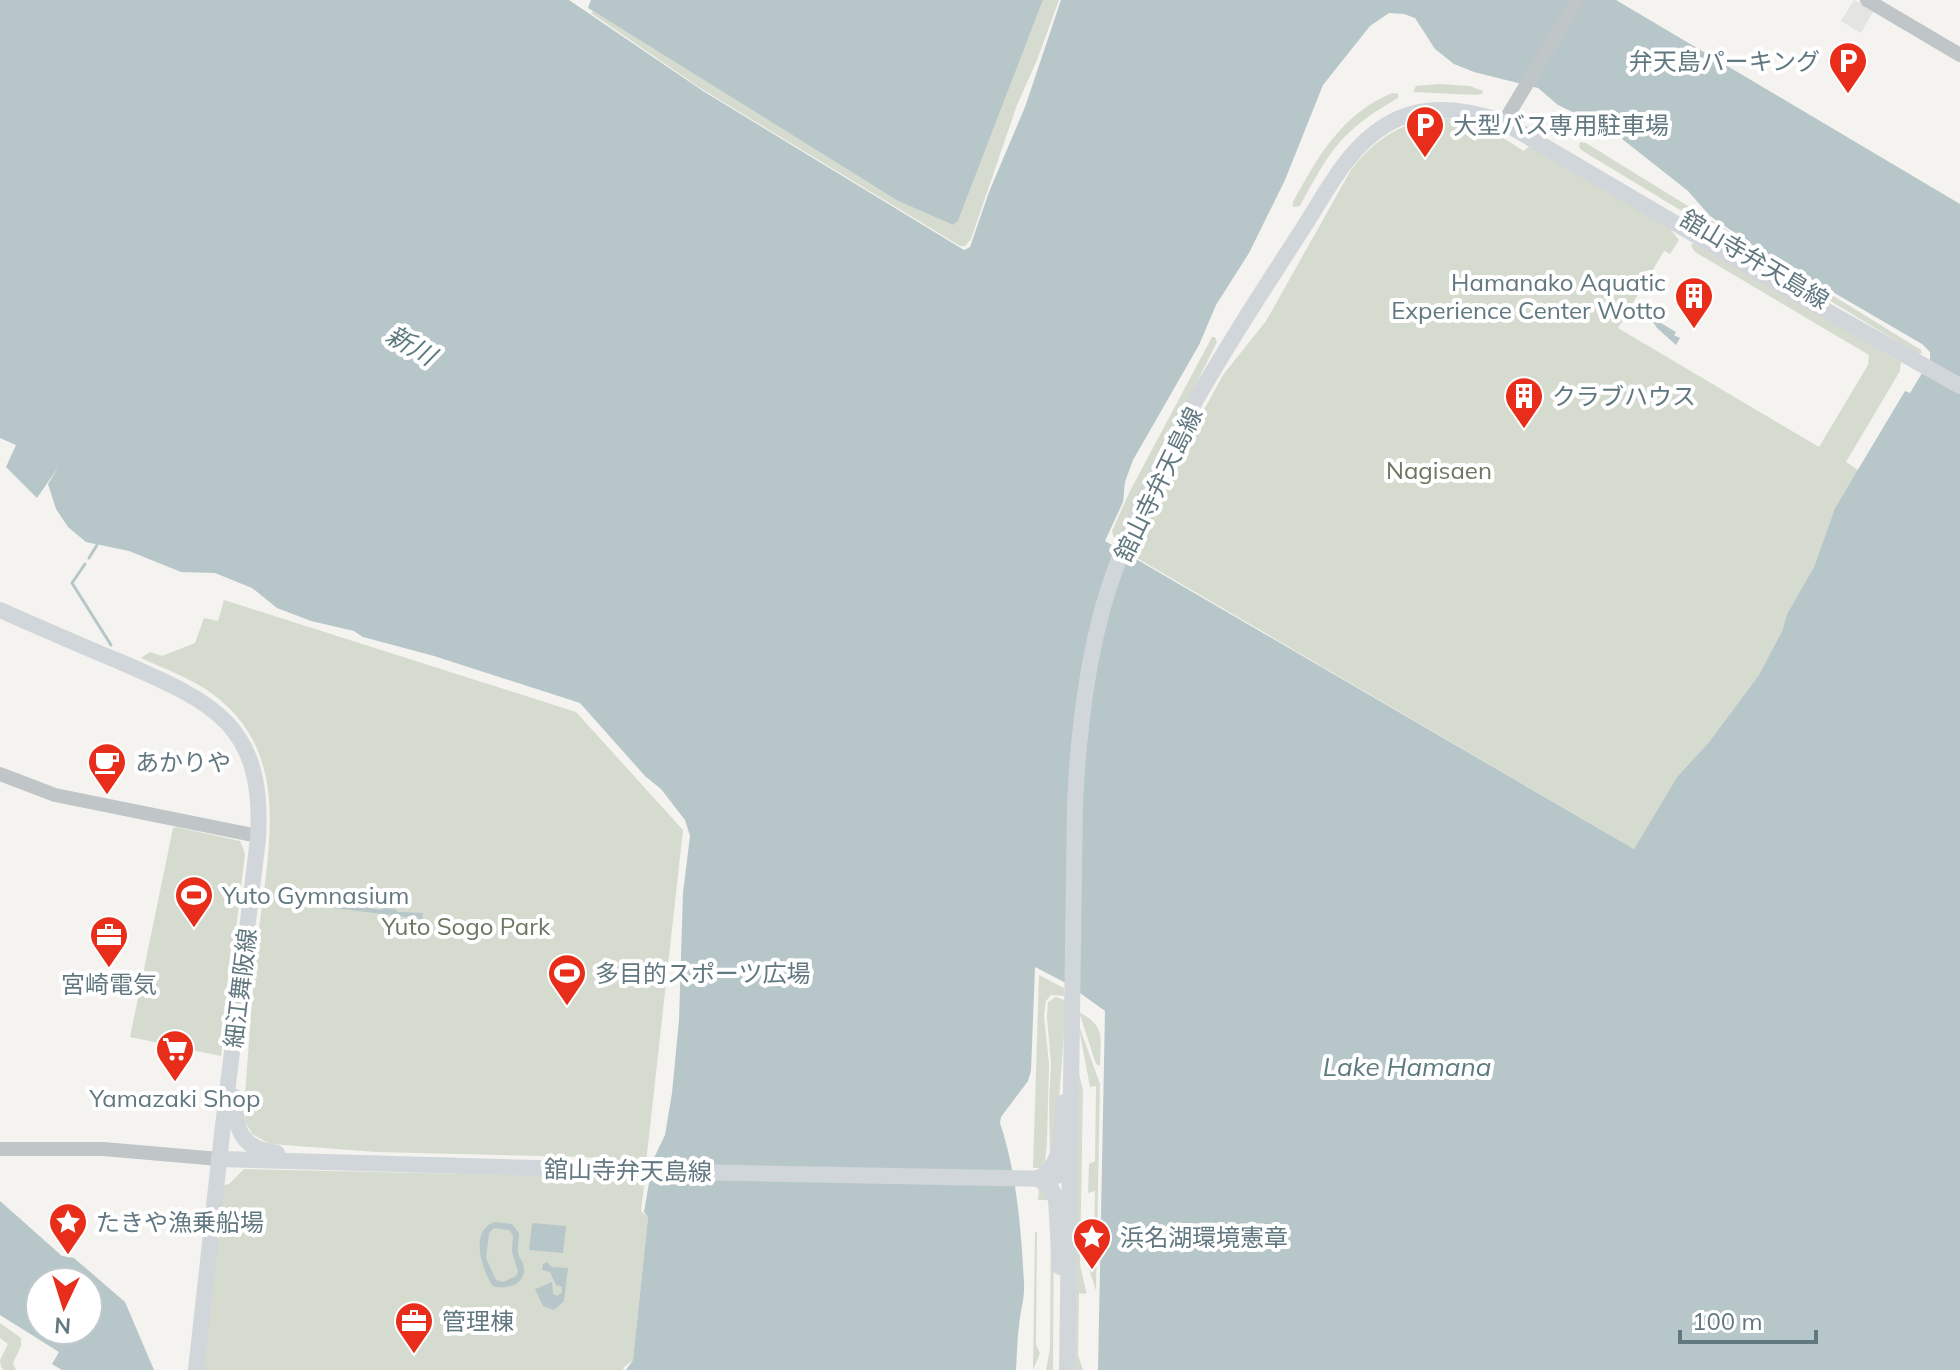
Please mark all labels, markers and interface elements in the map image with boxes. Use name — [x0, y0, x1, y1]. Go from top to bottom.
parking icon: 弁天島パーキング — [1827, 40, 1869, 95]
place label: 弁天島パーキング — [1629, 46, 1820, 76]
parking icon: 大型バス専用駐車場 — [1404, 104, 1446, 159]
place label: 大型バス専用駐車場 — [1453, 110, 1669, 140]
street label: 舘山寺弁天島線 — [1675, 203, 1835, 315]
place label: Hamanako Aquatic Experience Center Wotto — [1391, 267, 1666, 325]
building icon: Hamanako Aquatic Experience Center Wotto — [1673, 275, 1715, 330]
water label: 新川 — [380, 318, 444, 374]
building icon: クラブハウス — [1503, 375, 1545, 430]
place label: クラブハウス — [1552, 381, 1696, 411]
street label: 舘山寺弁天島線 — [1108, 402, 1208, 566]
park label: Nagisaen — [1386, 455, 1492, 485]
cafe icon: あかりや — [86, 741, 128, 796]
place label: あかりや — [135, 747, 231, 777]
sports icon: Yuto Gymnasium — [173, 874, 215, 929]
place label: Yuto Gymnasium — [221, 880, 409, 910]
park label: Yuto Sogo Park — [381, 911, 551, 941]
office icon: 宮崎電気 — [88, 914, 130, 969]
street label: 細江舞阪線 — [218, 927, 262, 1049]
sports icon: 多目的スポーツ広場 — [546, 952, 588, 1007]
place label: 多目的スポーツ広場 — [595, 958, 811, 988]
place label: 宮崎電気 — [61, 969, 157, 999]
supermarket icon: Yamazaki Shop — [154, 1028, 196, 1083]
water label: Lake Hamana — [1323, 1050, 1491, 1083]
place label: Yamazaki Shop — [89, 1083, 260, 1113]
street label: 舘山寺弁天島線 — [544, 1154, 712, 1186]
place icon: たきや漁乗船場 — [47, 1201, 89, 1256]
place label: たきや漁乗船場 — [96, 1207, 264, 1237]
place icon: 浜名湖環境憲章 — [1071, 1216, 1113, 1271]
place label: 浜名湖環境憲章 — [1120, 1222, 1288, 1252]
north arrow — [24, 1266, 104, 1346]
scale bar — [1680, 1294, 1816, 1344]
office icon: 管理棟 — [393, 1300, 435, 1355]
place label: 管理棟 — [442, 1306, 514, 1336]
text: 100 m — [1692, 1306, 1763, 1336]
text: N — [53, 1311, 72, 1340]

